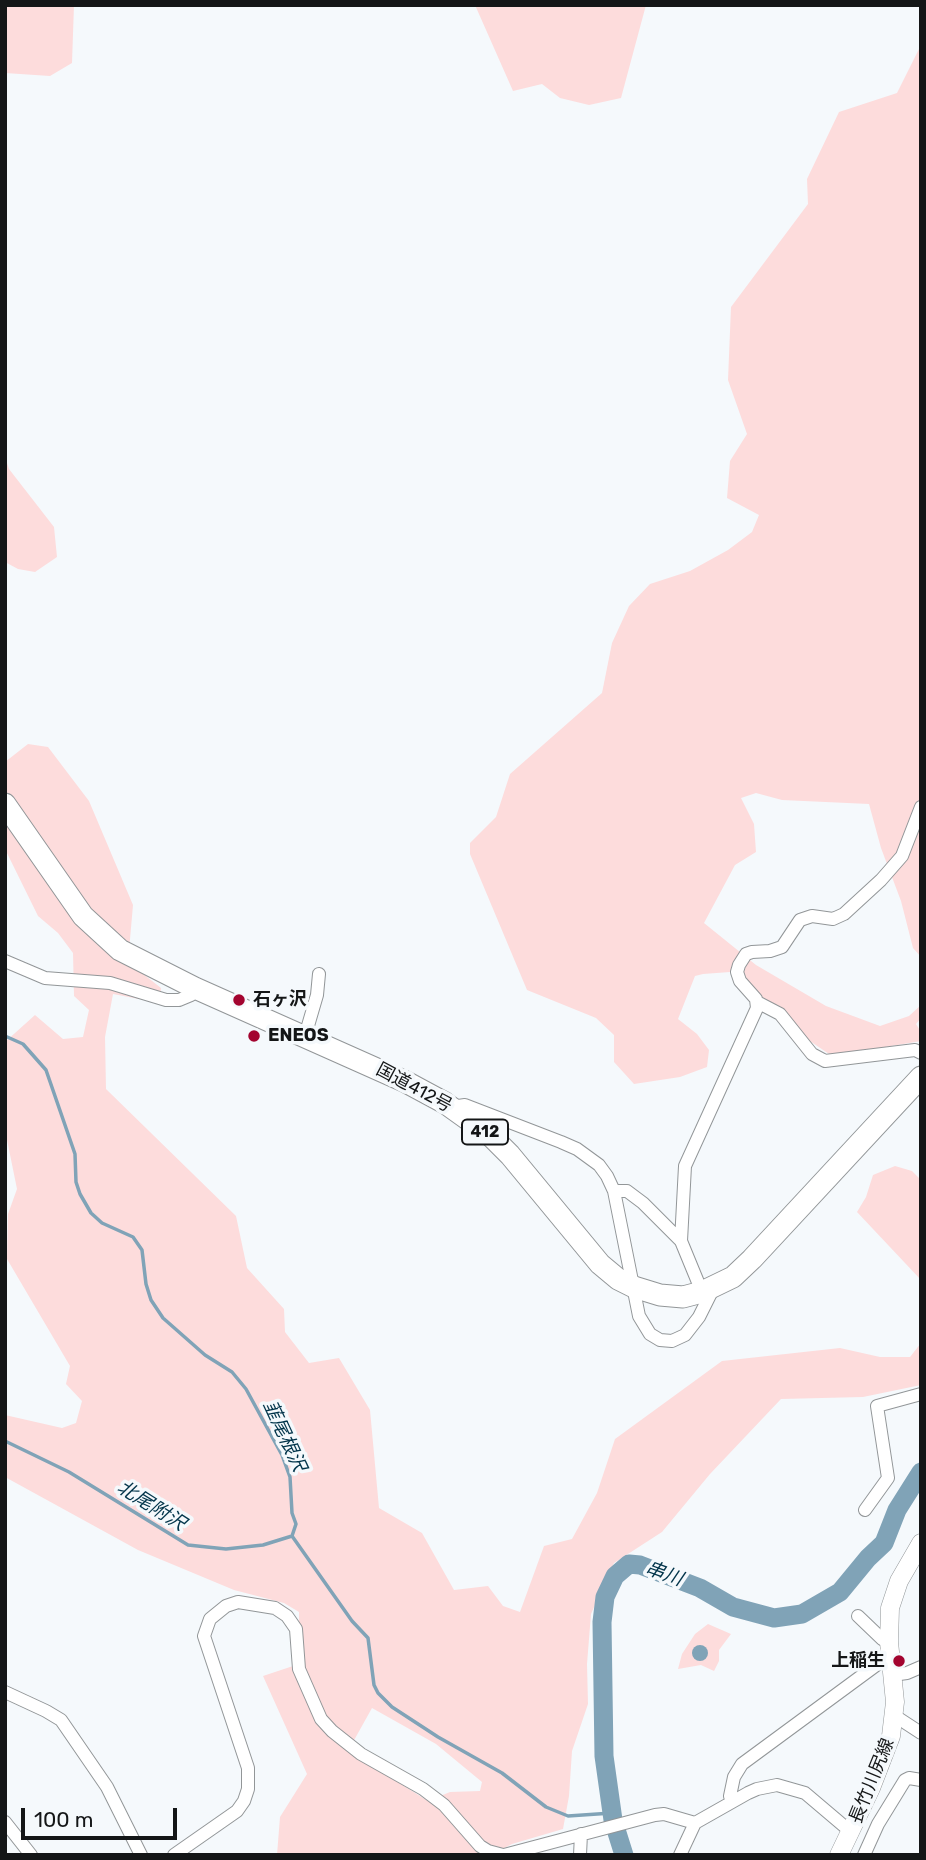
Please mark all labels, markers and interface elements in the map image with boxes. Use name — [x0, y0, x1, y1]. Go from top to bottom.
place label: 石ヶ沢 — [253, 989, 307, 1011]
marker: 石ヶ沢 — [231, 992, 247, 1008]
place label: ENEOS — [268, 1025, 329, 1047]
marker: ENEOS — [246, 1028, 262, 1044]
street label: 国道412号 — [372, 1059, 456, 1117]
road number: 412 — [462, 1120, 508, 1144]
water label: 韮尾根沢 — [258, 1397, 310, 1475]
water label: 北尾附沢 — [113, 1476, 189, 1536]
water label: 串川 — [642, 1557, 686, 1591]
place label: 上稲生 — [831, 1650, 885, 1672]
marker: 上稲生 — [891, 1653, 907, 1669]
street label: 長竹川尻線 — [845, 1735, 899, 1827]
scale bar — [24, 1794, 180, 1838]
text: 100 m — [34, 1807, 93, 1832]

